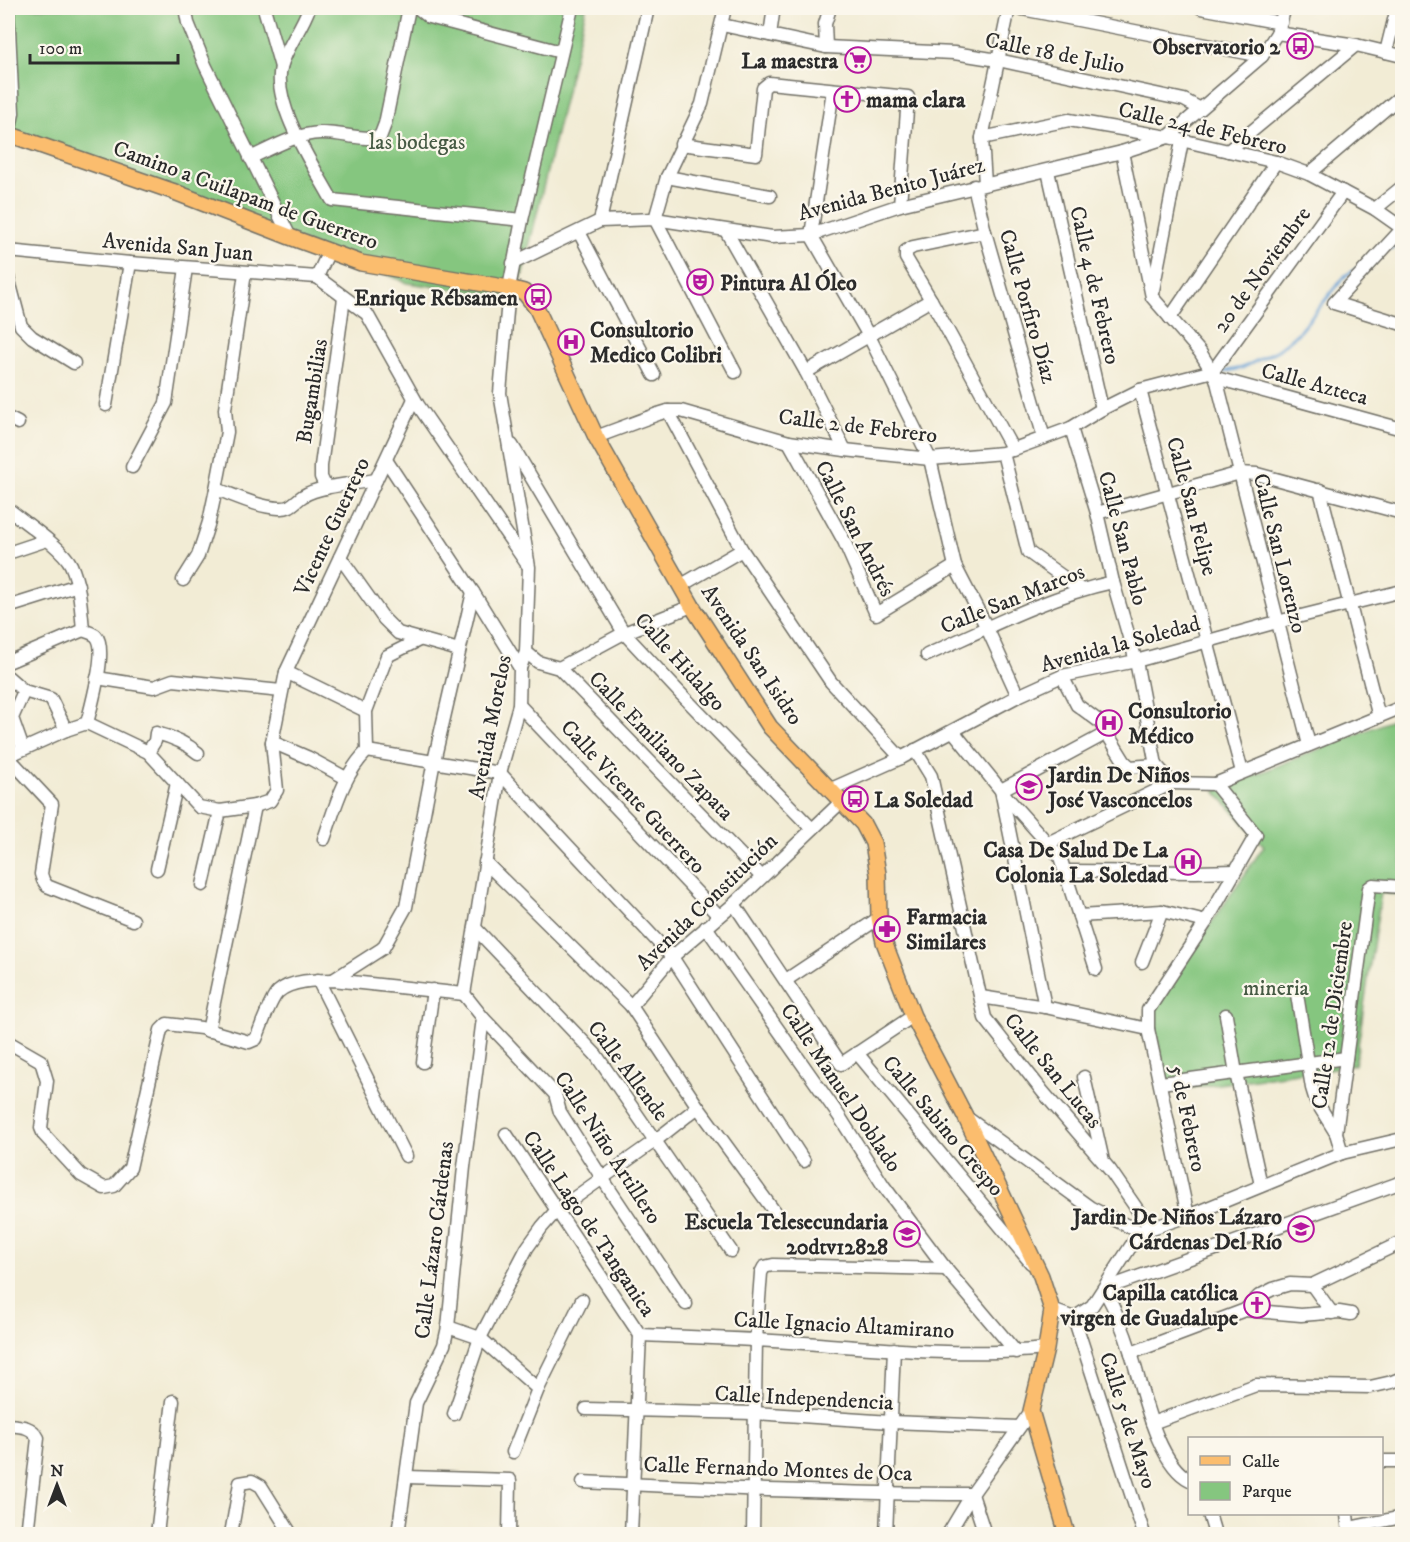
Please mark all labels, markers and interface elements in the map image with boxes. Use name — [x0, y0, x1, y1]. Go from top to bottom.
scale bar — [30, 27, 178, 65]
street label: Calle 18 de Julio — [983, 27, 1127, 80]
bus stop icon: Observatorio 2 — [1285, 31, 1315, 61]
place label: Observatorio 2 — [1152, 34, 1281, 61]
text: 100 m — [39, 38, 82, 60]
supermarket icon: La maestra — [843, 45, 873, 75]
place label: La maestra — [741, 48, 839, 75]
church icon: mama clara — [832, 84, 862, 114]
place label: mama clara — [866, 87, 966, 114]
street label: Calle 24 de Febrero — [1116, 96, 1290, 161]
park label: las bodegas — [369, 129, 465, 156]
street label: Camino a Cuilapam de Guerrero — [109, 135, 382, 256]
street label: Avenida Benito Juárez — [795, 151, 988, 227]
street label: 20 de Noviembre — [1208, 202, 1317, 338]
street label: Calle 4 de Febrero — [1063, 204, 1126, 367]
street label: Calle Porfiro Díaz — [993, 226, 1063, 387]
street label: Avenida San Juan — [101, 227, 255, 268]
theatre icon: Pintura Al Óleo — [685, 267, 715, 297]
place label: Pintura Al Óleo — [720, 269, 857, 297]
bus stop icon: Enrique Rébsamen — [523, 282, 553, 312]
place label: Enrique Rébsamen — [354, 285, 519, 312]
place label: Consultorio Medico Colibri — [590, 317, 722, 369]
hospital icon: Consultorio Medico Colibri — [556, 327, 586, 357]
street label: Bugambilias — [291, 337, 334, 446]
street label: Calle Azteca — [1258, 357, 1372, 412]
street label: Calle 2 de Febrero — [777, 403, 939, 450]
street label: Calle San Felipe — [1160, 434, 1223, 579]
street label: Vicente Guerrero — [288, 453, 376, 601]
street label: Calle San Andrés — [809, 456, 901, 601]
street label: Calle San Pablo — [1092, 468, 1153, 608]
street label: Calle San Lorenzo — [1247, 471, 1312, 636]
street label: Calle San Marcos — [937, 558, 1089, 641]
street label: Avenida San Isidro — [695, 579, 809, 730]
street label: Calle Hidalgo — [629, 607, 731, 717]
street label: Avenida la Soledad — [1038, 610, 1203, 679]
street label: Avenida Morelos — [463, 653, 518, 802]
street label: Calle Emiliano Zapata — [583, 666, 740, 827]
place label: Consultorio Médico — [1128, 698, 1232, 750]
hospital icon: Consultorio Médico — [1094, 708, 1124, 738]
street label: Calle Vicente Guerrero — [555, 714, 711, 880]
place label: Jardin De Niños José Vasconcelos — [1045, 762, 1193, 814]
school or university icon: Jardin De Niños José Vasconcelos — [1014, 772, 1044, 802]
bus stop icon: La Soledad — [840, 784, 870, 814]
place label: La Soledad — [874, 787, 974, 814]
street label: Avenida Constitución — [631, 827, 784, 977]
place label: Casa De Salud De La Colonia La Soledad — [983, 837, 1169, 889]
hospital icon: Casa De Salud De La Colonia La Soledad — [1173, 847, 1203, 877]
place label: Farmacia Similares — [906, 904, 987, 956]
pharmacy icon: Farmacia Similares — [872, 914, 902, 944]
street label: Calle 12 de Diciembre — [1306, 919, 1359, 1111]
park label: mineria — [1243, 975, 1310, 1002]
street label: Calle Manuel Doblado — [774, 998, 907, 1177]
street label: Calle San Lucas — [998, 1008, 1108, 1134]
street label: Calle Allende — [581, 1015, 674, 1126]
street label: Calle Sabino Crespo — [876, 1050, 1010, 1202]
street label: 5 de Febrero — [1163, 1062, 1212, 1174]
street label: Calle Niño Artillero — [548, 1066, 667, 1229]
street label: Calle Lago de Tanganica — [516, 1126, 661, 1323]
street label: Calle Lázaro Cárdenas — [409, 1140, 460, 1341]
place label: Jardin De Niños Lázaro Cárdenas Del Río — [1070, 1204, 1282, 1256]
place label: Escuela Telesecundaria 20dtv12828 — [685, 1209, 889, 1261]
school or university icon: Jardin De Niños Lázaro Cárdenas Del Río — [1286, 1214, 1316, 1244]
school or university icon: Escuela Telesecundaria 20dtv12828 — [892, 1219, 922, 1249]
place label: Capilla católica virgen de Guadalupe — [1060, 1280, 1239, 1332]
church icon: Capilla católica virgen de Guadalupe — [1242, 1290, 1272, 1320]
street label: Calle Ignacio Altamirano — [733, 1306, 955, 1345]
street label: Calle 5 de Mayo — [1093, 1349, 1162, 1492]
street label: Calle Independencia — [714, 1380, 895, 1417]
legend — [1188, 1437, 1383, 1515]
street label: Calle Fernando Montes de Oca — [643, 1451, 914, 1488]
text: Calle — [1242, 1451, 1280, 1473]
north arrow — [27, 1455, 87, 1515]
text: N — [50, 1461, 64, 1481]
text: Parque — [1242, 1481, 1292, 1503]

